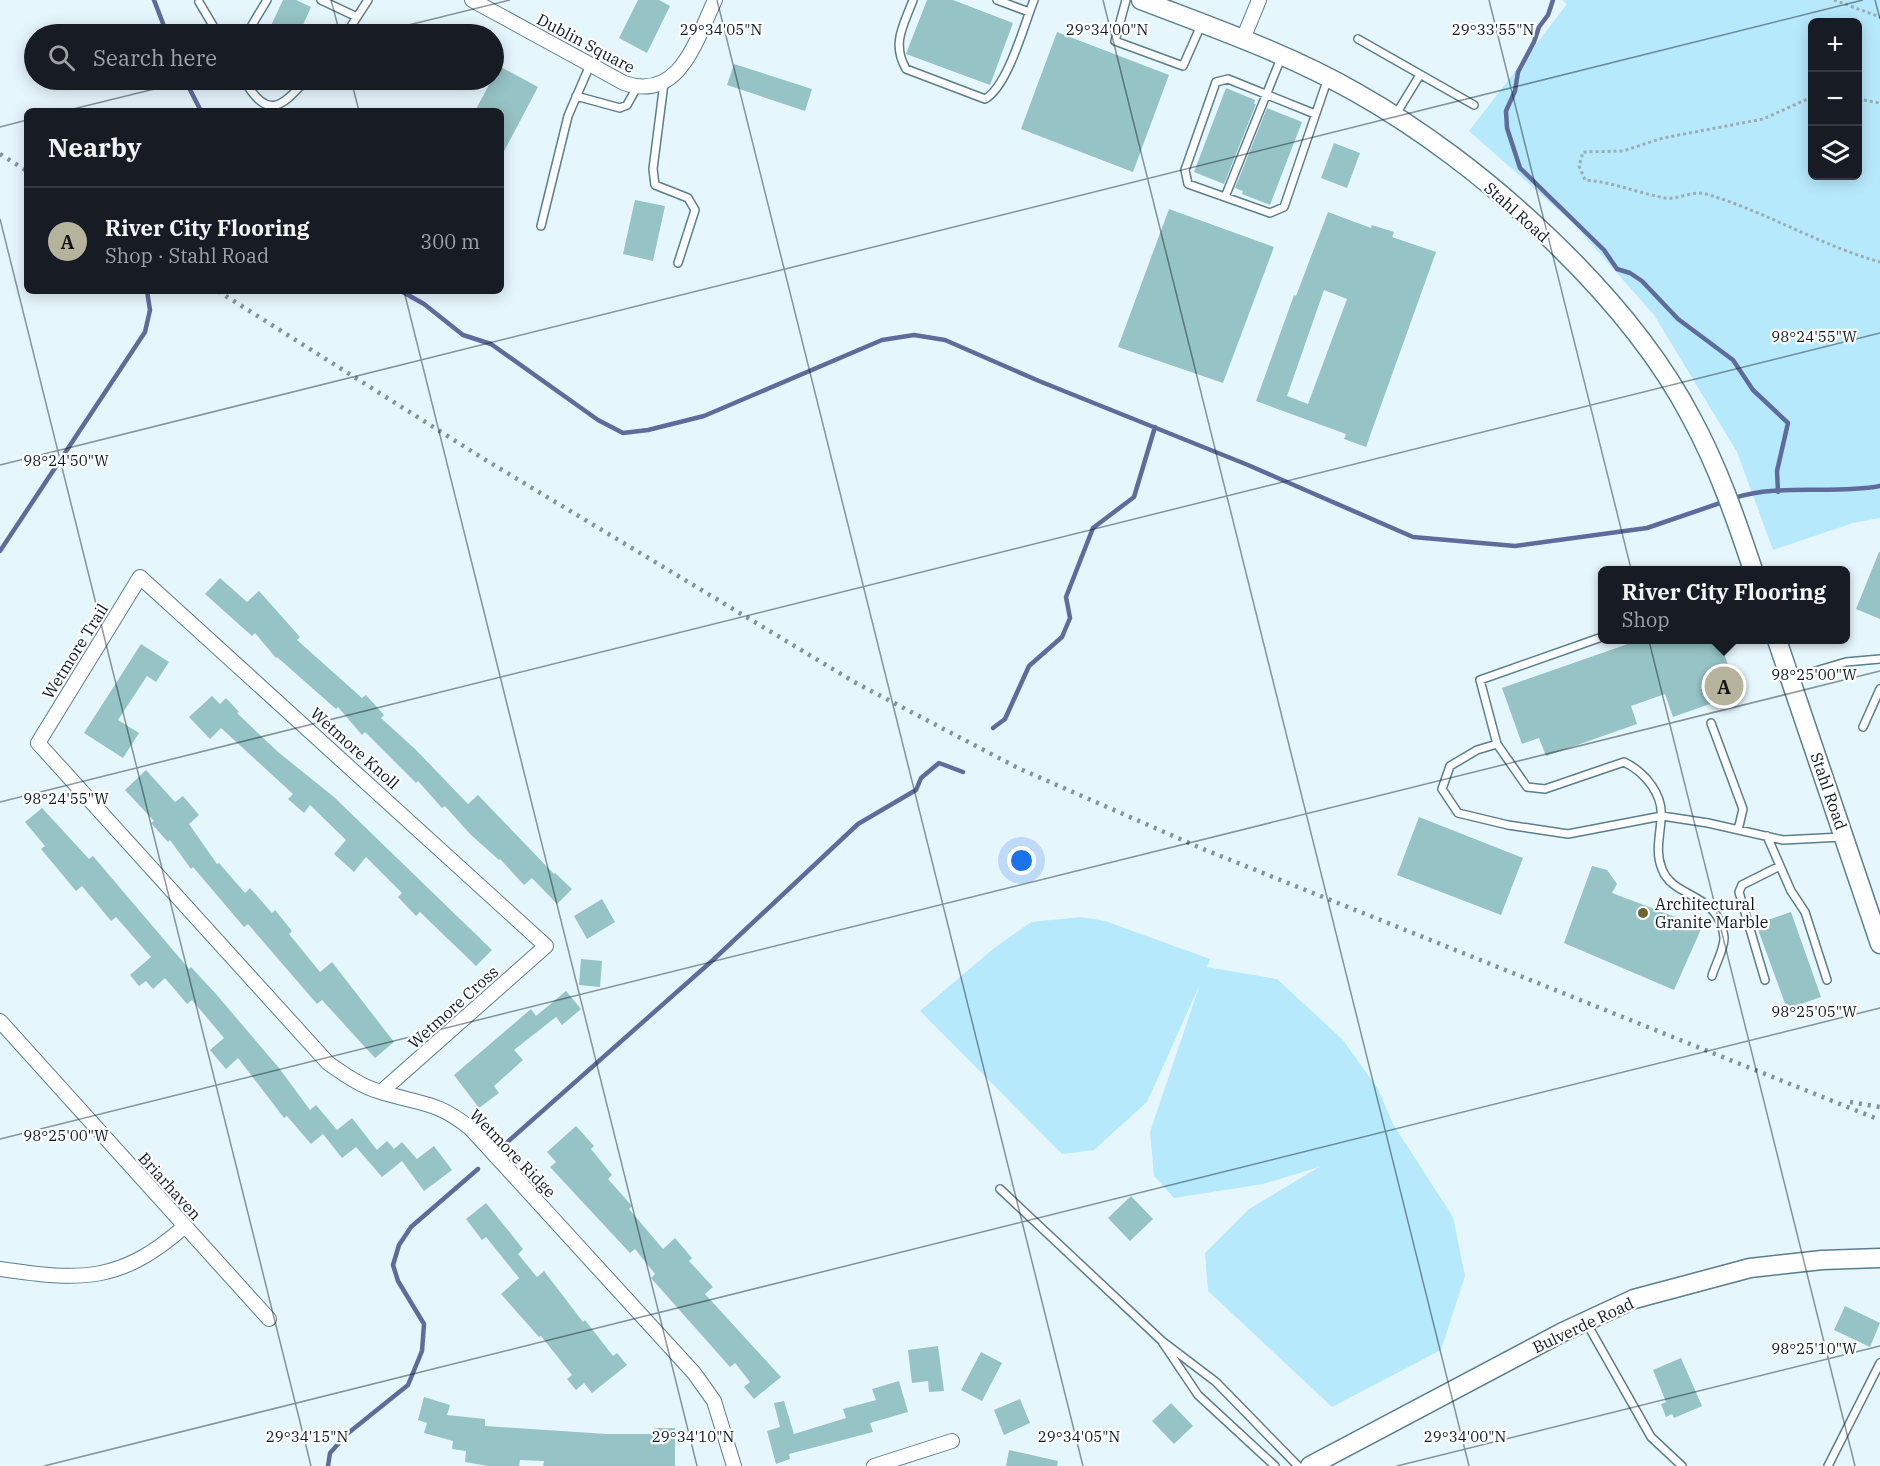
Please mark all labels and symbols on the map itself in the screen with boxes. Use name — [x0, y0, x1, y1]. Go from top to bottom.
street label: Dublin Square — [534, 9, 638, 77]
text: 29°34'05"N — [680, 20, 762, 39]
text: 29°34'00"N — [1066, 20, 1148, 39]
text: 29°33'55"N — [1452, 20, 1534, 39]
street label: Stahl Road — [1480, 178, 1554, 247]
text: 98°24'55"W — [1771, 327, 1857, 346]
text: 98°24'50"W — [23, 451, 109, 470]
street label: Wetmore Trail — [38, 600, 112, 702]
pin: A — [1704, 664, 1744, 708]
text: 98°25'00"W — [1771, 665, 1857, 684]
street label: Wetmore Knoll — [306, 703, 404, 793]
street label: Stahl Road — [1806, 750, 1852, 833]
text: 98°24'55"W — [23, 789, 109, 808]
your location — [1007, 846, 1036, 875]
place label: Architectural Granite Marble — [1655, 894, 1768, 932]
marker: Architectural Granite Marble — [1636, 906, 1650, 920]
street label: Wetmore Cross — [404, 961, 502, 1053]
text: 98°25'05"W — [1771, 1002, 1857, 1021]
street label: Wetmore Ridge — [466, 1105, 560, 1201]
text: 98°25'00"W — [23, 1126, 109, 1145]
street label: Briarhaven — [134, 1148, 206, 1224]
street label: Bulverde Road — [1529, 1293, 1637, 1357]
text: 98°25'10"W — [1771, 1339, 1857, 1358]
text: 29°34'15"N — [266, 1427, 348, 1446]
text: 29°34'10"N — [652, 1427, 734, 1446]
text: 29°34'05"N — [1038, 1427, 1120, 1446]
text: 29°34'00"N — [1424, 1427, 1506, 1446]

